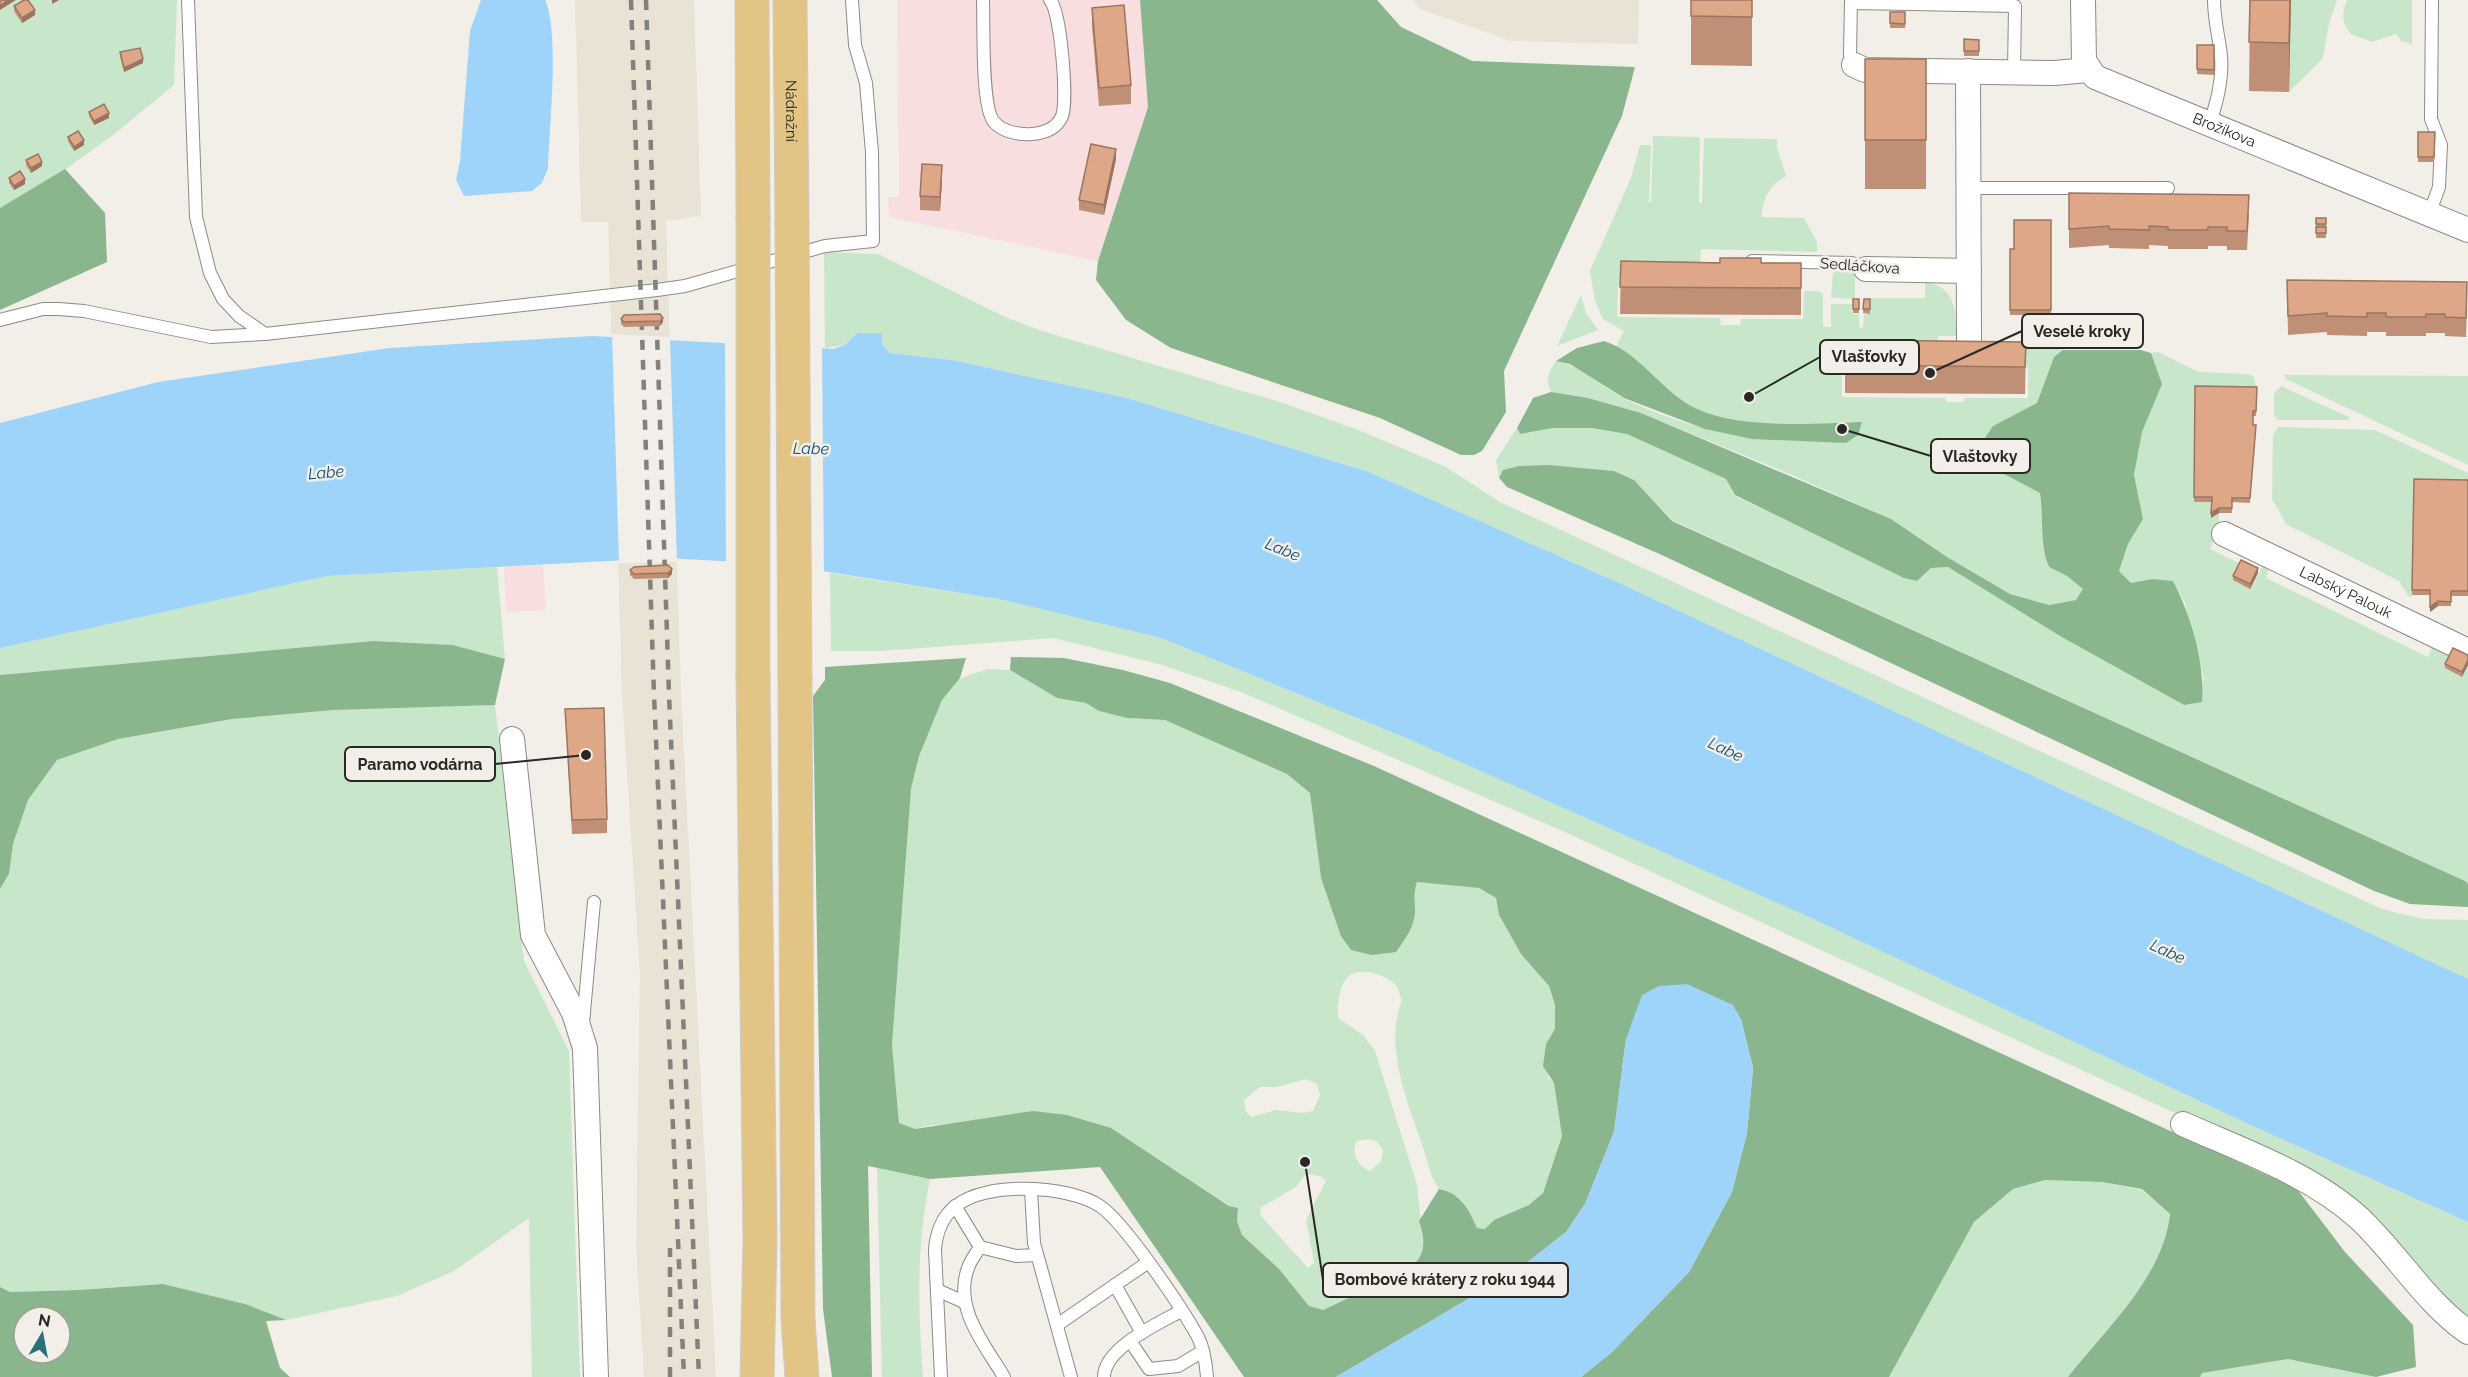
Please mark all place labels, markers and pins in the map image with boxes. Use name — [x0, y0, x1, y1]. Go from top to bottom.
callout: Veselé kroky — [2022, 314, 2143, 348]
callout: Vlašťovky — [1820, 340, 1919, 374]
callout: Vlaštovky — [1931, 439, 2030, 473]
callout: Paramo vodárna — [345, 747, 495, 781]
callout: Bombové krátery z roku 1944 — [1323, 1263, 1568, 1297]

